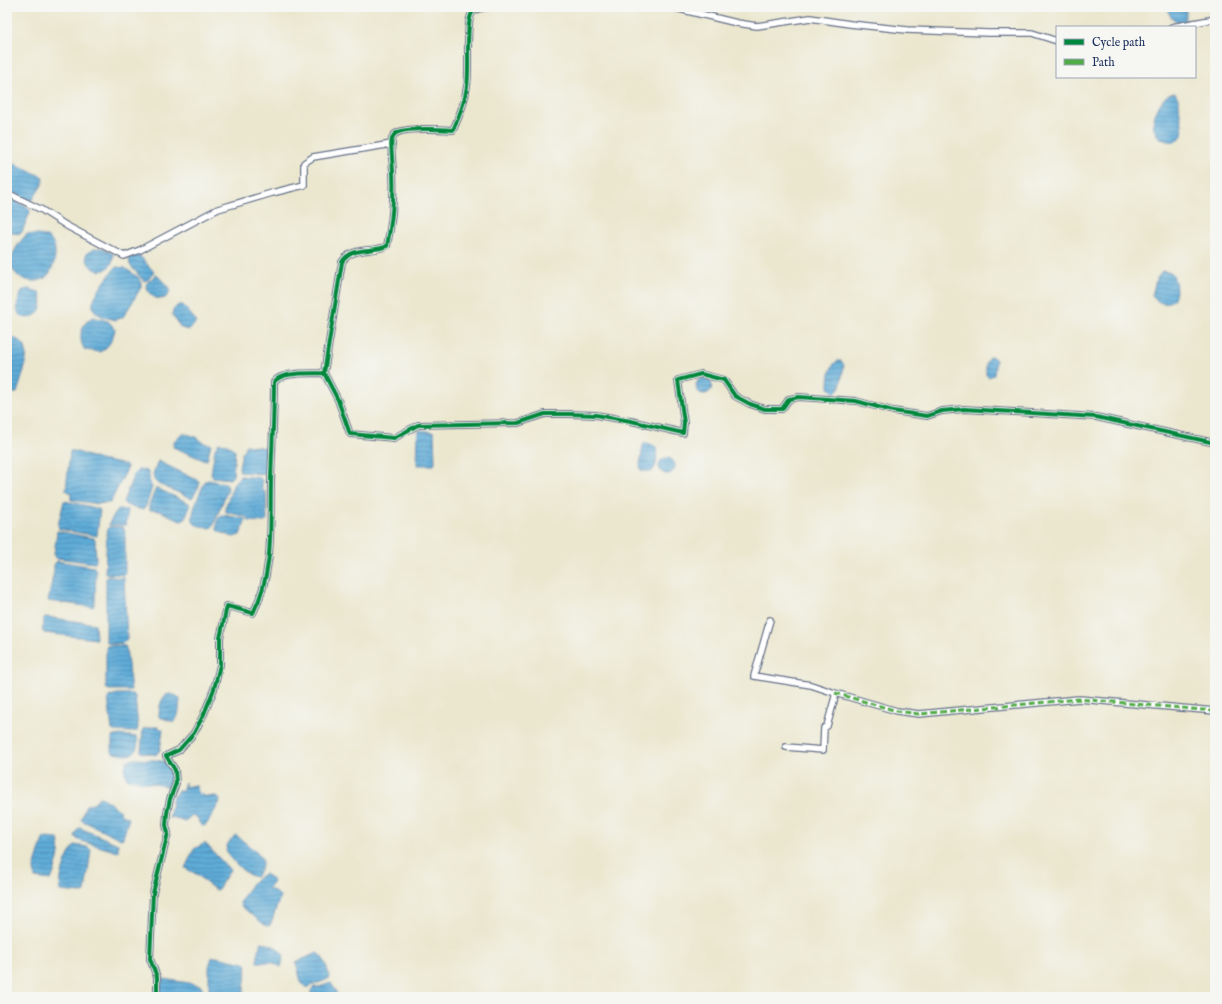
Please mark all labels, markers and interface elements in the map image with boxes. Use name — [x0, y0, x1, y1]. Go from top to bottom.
legend — [1056, 26, 1196, 78]
text: Cycle path — [1092, 35, 1146, 51]
text: Path — [1092, 55, 1115, 70]

